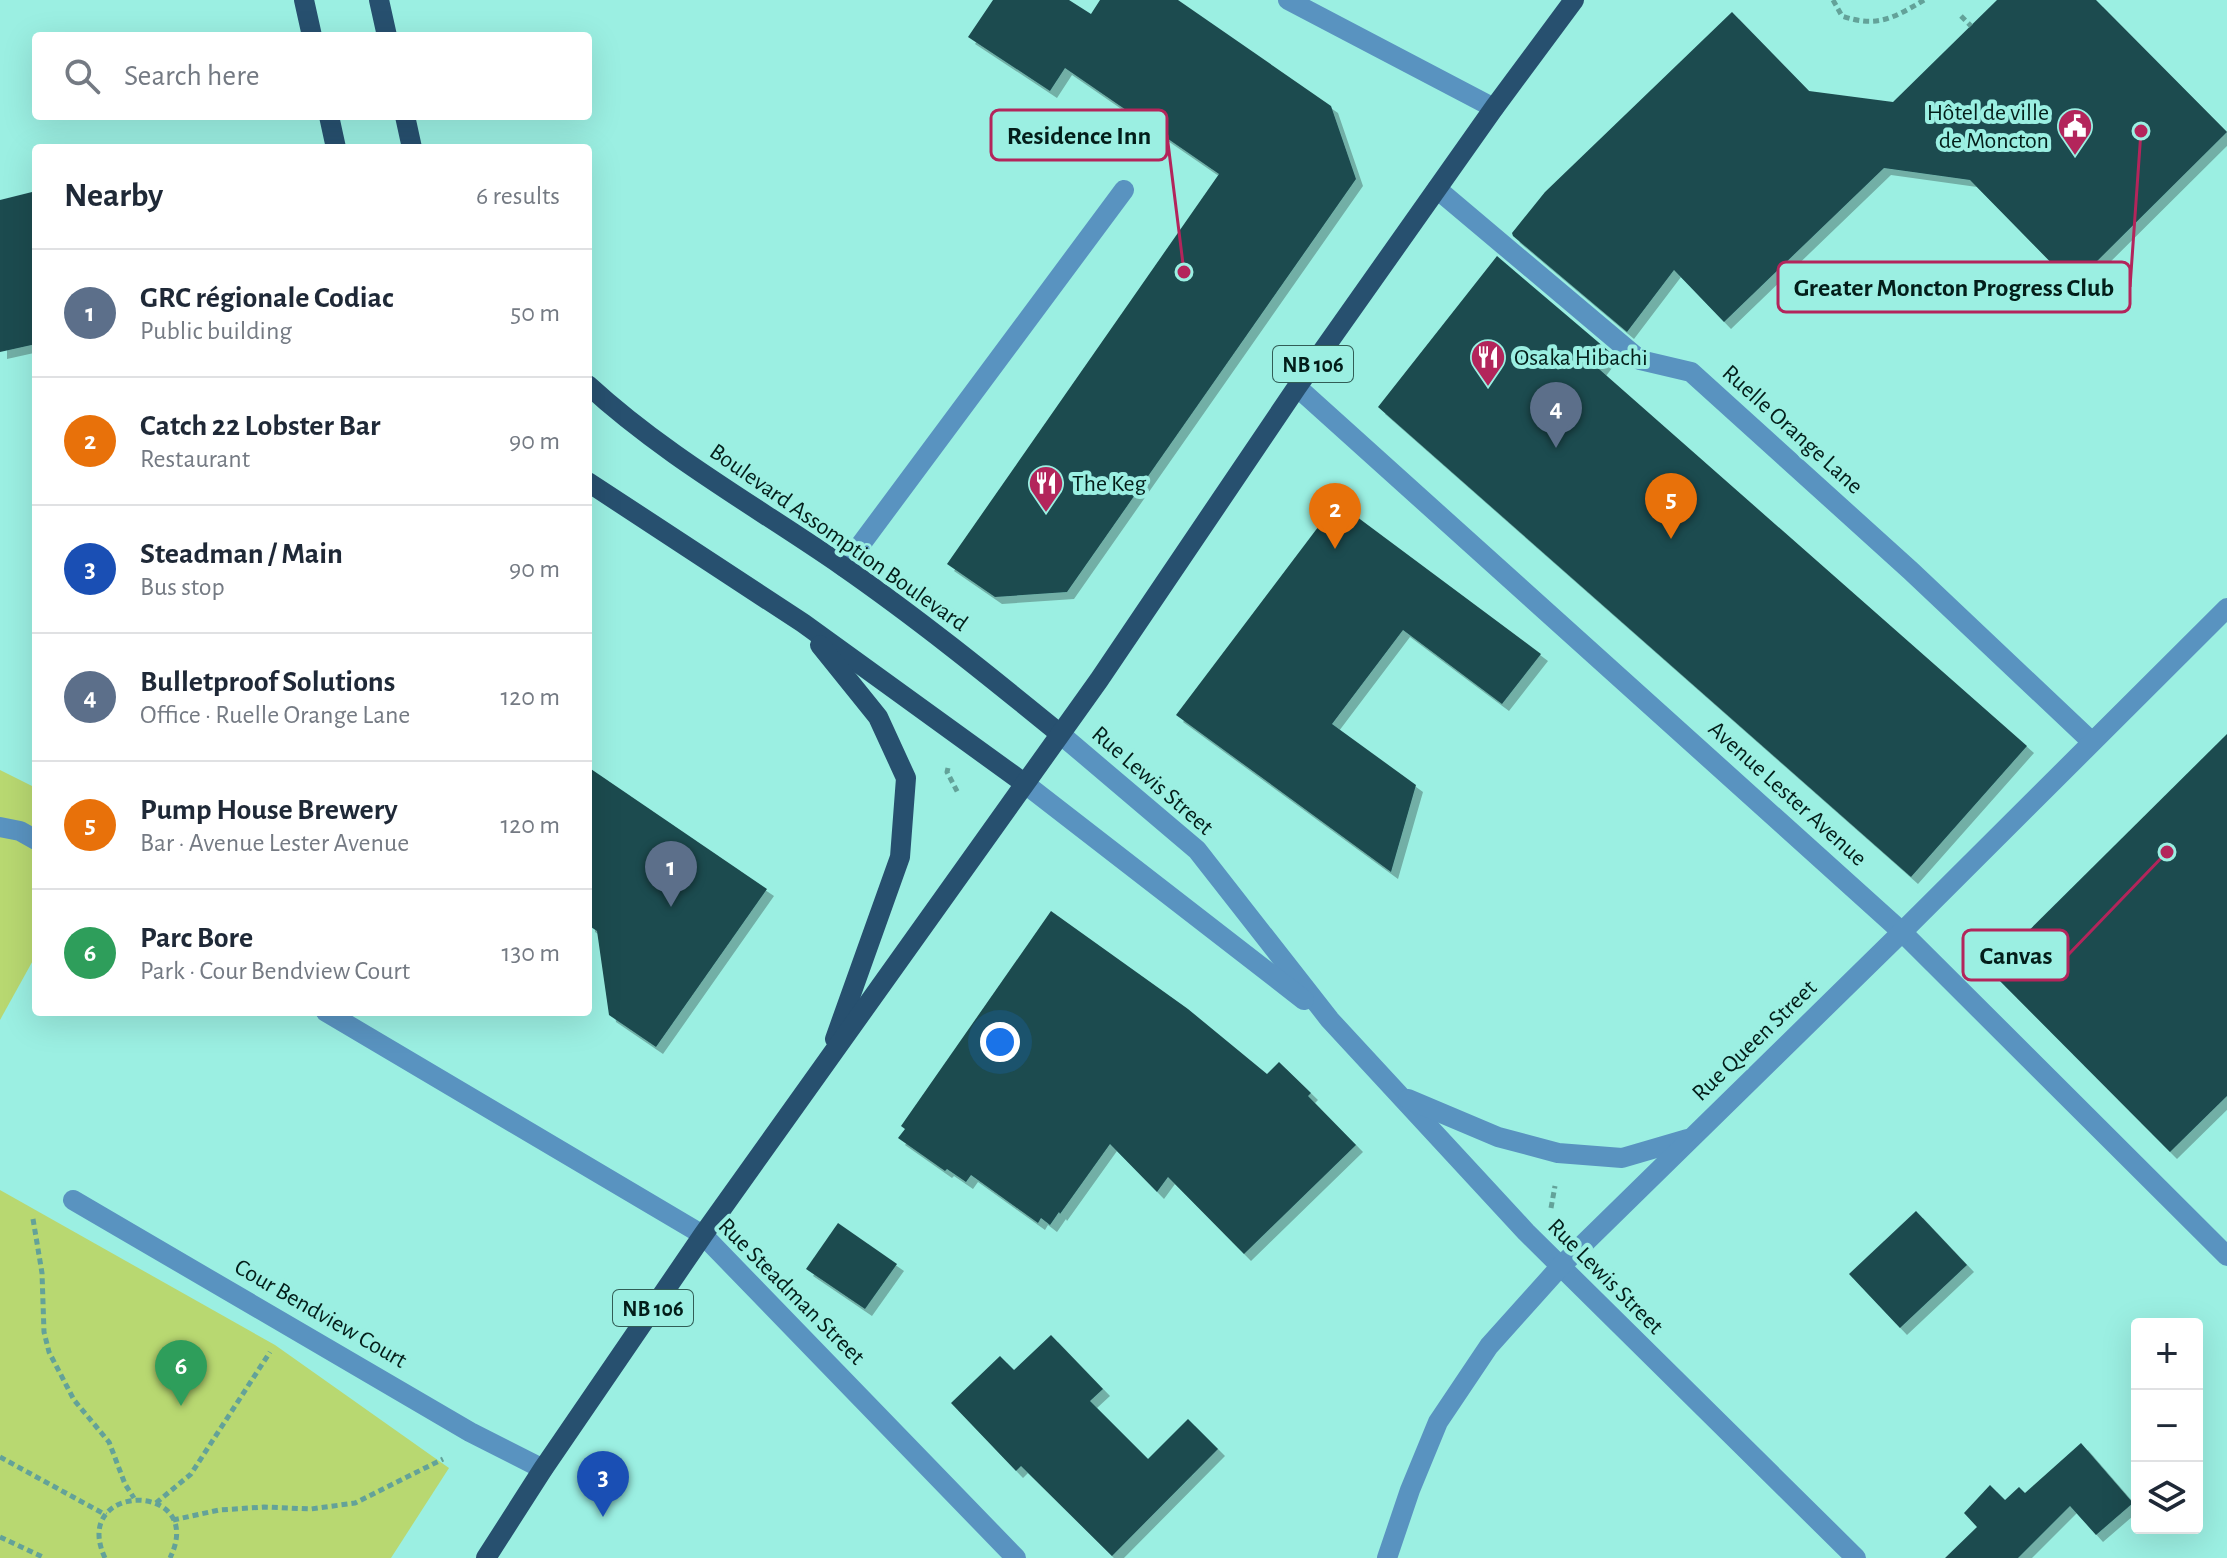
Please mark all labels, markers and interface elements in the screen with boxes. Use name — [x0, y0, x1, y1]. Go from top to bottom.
search box — [32, 32, 592, 120]
icon: search — [60, 54, 104, 98]
text: Search here — [124, 61, 260, 91]
place label: Hôtel de ville de Moncton — [1927, 101, 2049, 153]
public building icon: Hôtel de ville de Moncton — [2056, 107, 2094, 157]
callout: Residence Inn — [991, 110, 1167, 160]
text: Residence Inn — [1007, 123, 1151, 149]
text: Nearby — [64, 179, 163, 213]
text: 6 results — [476, 183, 560, 209]
callout: Greater Moncton Progress Club — [1778, 262, 2130, 312]
text: Greater Moncton Progress Club — [1794, 275, 2114, 301]
text: GRC régionale Codiac — [140, 283, 393, 313]
text: 1 — [85, 300, 95, 326]
text: 50 m — [510, 300, 560, 326]
text: Public building — [140, 318, 292, 344]
restaurant icon: Osaka Hibachi — [1469, 338, 1507, 388]
road number: NB 106 — [1273, 346, 1353, 382]
place label: Osaka Hibachi — [1514, 346, 1648, 370]
street label: Ruelle Orange Lane — [1717, 361, 1867, 499]
pin: 4 — [1530, 382, 1582, 448]
text: Catch 22 Lobster Bar — [140, 411, 381, 441]
text: 2 — [84, 428, 96, 454]
text: 90 m — [509, 428, 560, 454]
street label: Boulevard Assomption Boulevard — [705, 439, 972, 636]
text: Restaurant — [140, 446, 250, 472]
restaurant icon: The Keg — [1027, 464, 1065, 514]
place label: The Keg — [1072, 472, 1146, 496]
pin: 5 — [1645, 473, 1697, 539]
pin: 2 — [1309, 483, 1361, 549]
text: Steadman / Main — [140, 539, 343, 569]
text: 3 — [84, 556, 96, 582]
text: 90 m — [509, 556, 560, 582]
text: Bus stop — [140, 574, 225, 600]
text: Bulletproof Solutions — [140, 667, 395, 697]
text: 4 — [83, 684, 97, 710]
text: 120 m — [500, 684, 560, 710]
text: Office · Ruelle Orange Lane — [140, 702, 410, 728]
street label: Avenue Lester Avenue — [1704, 717, 1871, 871]
street label: Rue Lewis Street — [1087, 722, 1218, 840]
text: Pump House Brewery — [140, 795, 398, 825]
text: 5 — [84, 812, 96, 838]
text: 120 m — [500, 812, 560, 838]
text: Bar · Avenue Lester Avenue — [140, 830, 409, 856]
pin: 1 — [645, 841, 697, 907]
text: Parc Bore — [140, 923, 253, 953]
callout: Canvas — [1963, 930, 2068, 980]
text: 6 — [84, 940, 96, 966]
text: 130 m — [502, 940, 560, 966]
text: Canvas — [1980, 943, 2052, 969]
text: Park · Cour Bendview Court — [140, 958, 410, 984]
street label: Rue Queen Street — [1688, 975, 1822, 1106]
your location — [980, 1022, 1020, 1062]
street label: Rue Steadman Street — [713, 1214, 869, 1370]
street label: Rue Lewis Street — [1543, 1214, 1668, 1339]
street label: Cour Bendview Court — [230, 1255, 411, 1373]
road number: NB 106 — [613, 1290, 693, 1326]
map controls — [2131, 1318, 2203, 1534]
button: + — [2131, 1318, 2203, 1390]
pin: 6 — [155, 1340, 207, 1406]
button: − — [2131, 1390, 2203, 1462]
pin: 3 — [577, 1451, 629, 1517]
button: layers — [2131, 1462, 2203, 1534]

